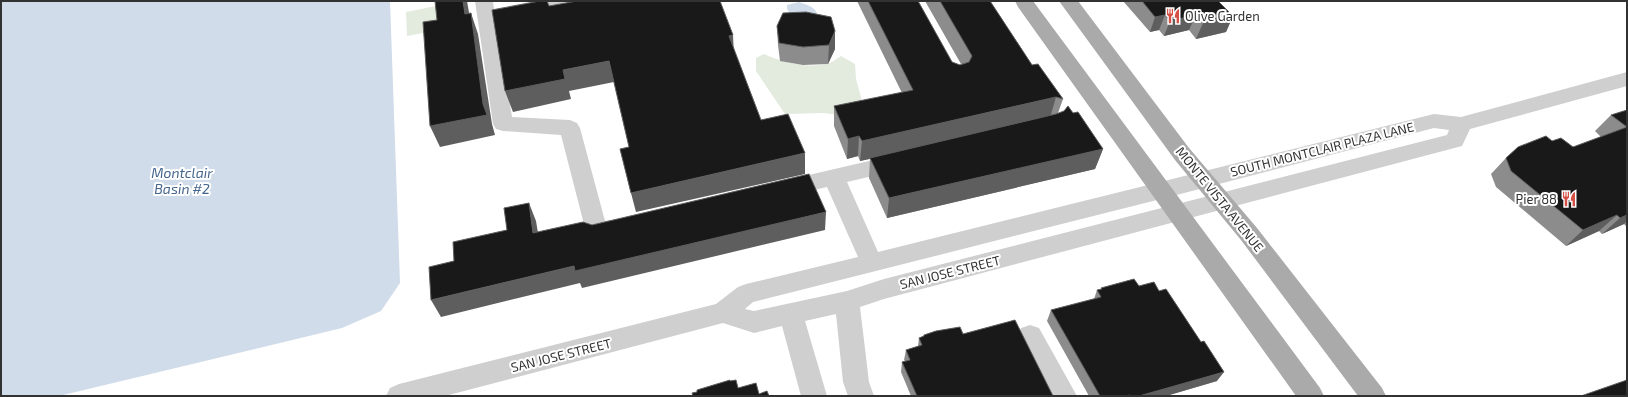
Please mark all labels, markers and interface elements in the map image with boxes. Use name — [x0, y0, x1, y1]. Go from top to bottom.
restaurant icon: Olive Garden — [1164, 7, 1182, 25]
place label: Olive Garden — [1185, 8, 1260, 24]
street label: SOUTH MONTCLAIR PLAZA LANE — [1229, 118, 1415, 180]
street label: MONTE VISTA AVENUE — [1173, 143, 1267, 255]
water label: Montclair Basin #2 — [151, 164, 213, 197]
restaurant icon: Pier 88 — [1560, 190, 1578, 208]
place label: Pier 88 — [1516, 191, 1557, 207]
street label: SAN JOSE STREET — [898, 252, 1002, 292]
street label: SAN JOSE STREET — [509, 335, 613, 375]

